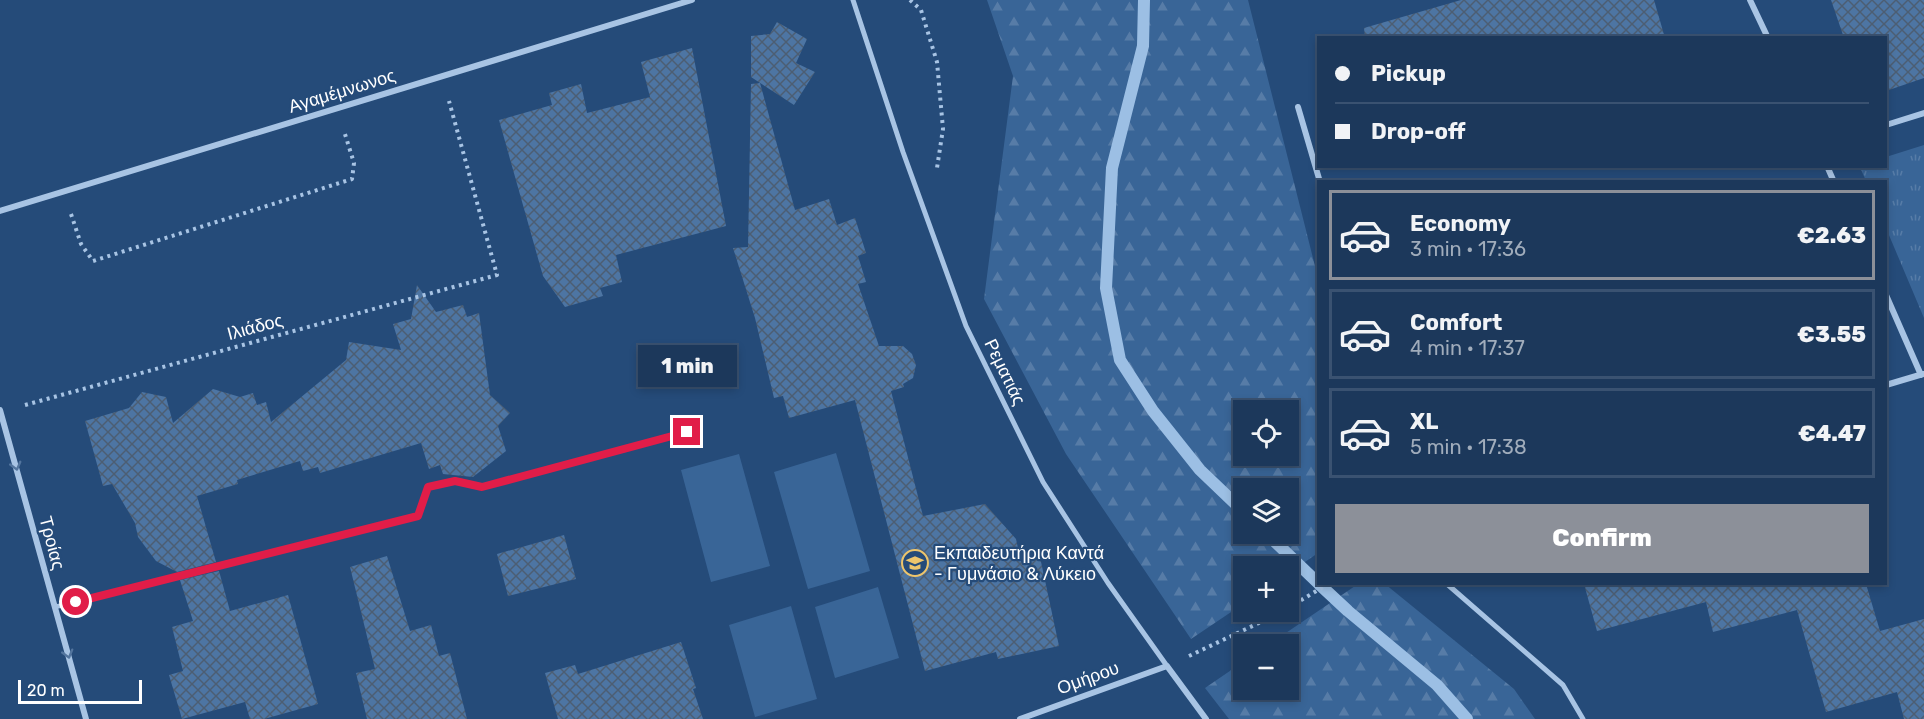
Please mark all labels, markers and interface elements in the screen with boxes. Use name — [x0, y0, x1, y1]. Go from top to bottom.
text: Pickup — [1371, 60, 1446, 87]
street label: Αγαμέμνωνος — [286, 64, 398, 118]
text: Drop-off — [1371, 118, 1466, 145]
icon: car — [1338, 208, 1392, 262]
text: Economy — [1410, 210, 1511, 237]
text: €2.63 — [1797, 222, 1866, 249]
text: 3 min · 17:36 — [1410, 237, 1526, 261]
icon: car — [1338, 307, 1392, 361]
street label: Ιλιάδος — [225, 309, 286, 345]
text: Comfort — [1410, 309, 1502, 336]
text: €3.55 — [1797, 321, 1866, 348]
street label: Ρεματιάς — [980, 335, 1031, 409]
text: 4 min · 17:37 — [1410, 336, 1525, 360]
callout: 1 min — [638, 345, 736, 387]
text: 1 min — [661, 354, 714, 378]
map controls — [1233, 400, 1299, 700]
button: locate — [1233, 400, 1299, 466]
icon: car — [1338, 406, 1392, 460]
text: XL — [1410, 408, 1438, 435]
route end — [673, 418, 700, 445]
text: €4.47 — [1798, 420, 1866, 447]
text: 5 min · 17:38 — [1410, 435, 1527, 459]
one-way arrow — [8, 461, 21, 471]
button: layers — [1233, 478, 1299, 544]
button: Confirm — [1335, 504, 1869, 573]
street label: Τροίας — [34, 514, 70, 572]
place label: Εκπαιδευτήρια Καντά - Γυμνάσιο & Λύκειο — [934, 542, 1104, 585]
school or university icon: Εκπαιδευτήρια Καντά - Γυμνάσιο & Λύκειο — [900, 548, 930, 578]
button: + — [1233, 556, 1299, 622]
route start — [62, 588, 89, 615]
button: − — [1233, 634, 1299, 700]
one-way arrow — [61, 648, 73, 659]
street label: Ομήρου — [1054, 657, 1122, 699]
scale bar — [18, 677, 142, 704]
text: 20 m — [27, 681, 65, 700]

